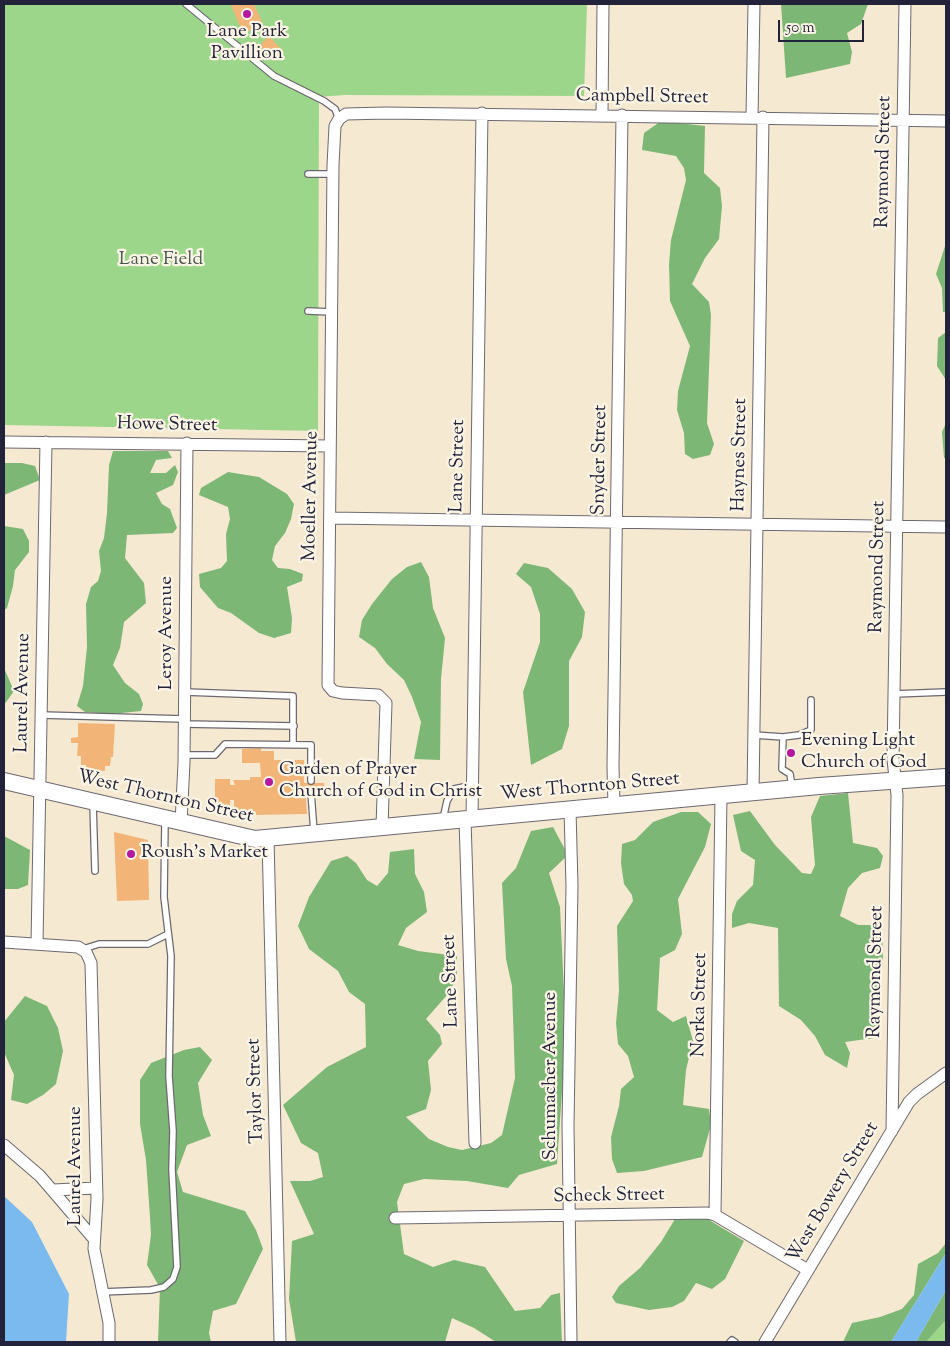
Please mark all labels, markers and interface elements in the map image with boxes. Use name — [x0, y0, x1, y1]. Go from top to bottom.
marker: Lane Park Pavillion — [241, 8, 253, 20]
scale bar — [780, 10, 866, 42]
text: 50 m — [786, 18, 815, 39]
place label: Lane Park Pavillion — [207, 22, 287, 66]
street label: Campbell Street — [576, 85, 708, 111]
street label: Raymond Street — [872, 96, 898, 228]
park label: Lane Field — [119, 250, 203, 272]
street label: Haynes Street — [729, 398, 753, 512]
street label: Snyder Street — [589, 404, 613, 516]
street label: Howe Street — [117, 414, 217, 438]
street label: Lane Street — [447, 419, 471, 513]
street label: Moeller Avenue — [299, 431, 325, 561]
street label: Raymond Street — [866, 501, 892, 633]
street label: Leroy Avenue — [157, 576, 179, 690]
street label: Laurel Avenue — [12, 633, 36, 753]
place label: Evening Light Church of God — [801, 731, 927, 775]
marker: Evening Light Church of God — [785, 747, 797, 759]
place label: Garden of Prayer Church of God in Christ — [279, 760, 482, 804]
street label: West Thornton Street — [75, 767, 255, 829]
street label: West Thornton Street — [499, 769, 681, 807]
marker: Garden of Prayer Church of God in Christ — [263, 776, 275, 788]
place label: Roush's Market — [141, 843, 268, 865]
marker: Roush's Market — [125, 848, 137, 860]
street label: Raymond Street — [864, 906, 890, 1038]
street label: Lane Street — [439, 934, 465, 1028]
street label: Norka Street — [689, 953, 713, 1057]
street label: Schumacher Avenue — [541, 992, 563, 1160]
street label: Taylor Street — [244, 1038, 270, 1144]
street label: Laurel Avenue — [66, 1106, 88, 1226]
street label: West Bowery Street — [783, 1118, 885, 1268]
street label: Scheck Street — [553, 1185, 665, 1209]

